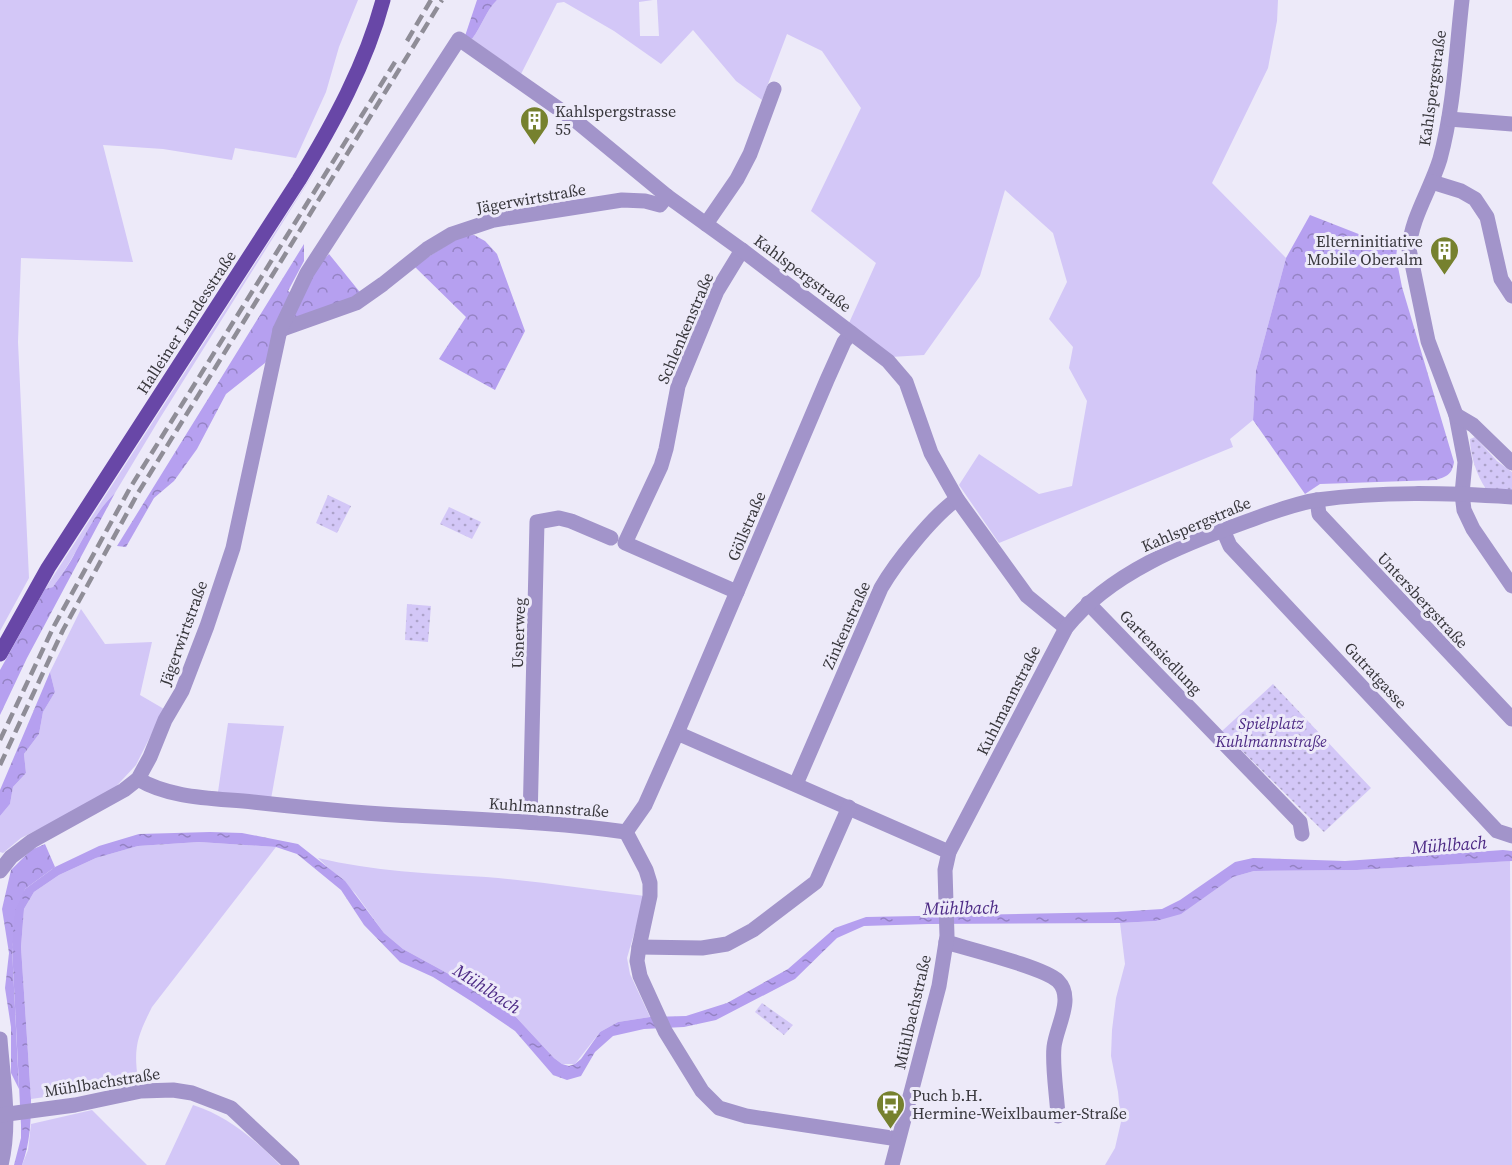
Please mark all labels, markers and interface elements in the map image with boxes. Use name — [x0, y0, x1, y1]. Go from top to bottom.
street label: Kahlspergstraße — [1413, 29, 1451, 147]
place label: Kahlspergstrasse 55 — [555, 100, 676, 140]
building icon: Kahlspergstrasse 55 — [518, 104, 550, 146]
street label: Jägerwirtstraße — [474, 178, 587, 219]
street label: Kahlspergstraße — [750, 229, 856, 317]
place label: Elterninitiative Mobile Oberalm — [1307, 230, 1423, 270]
building icon: Elterninitiative Mobile Oberalm — [1428, 234, 1460, 276]
street label: Halleiner Landesstraße — [131, 246, 241, 398]
street label: Schlenkenstraße — [652, 269, 718, 387]
street label: Göllstraße — [721, 488, 771, 564]
street label: Kahlspergstraße — [1138, 491, 1254, 557]
street label: Untersbergstraße — [1373, 547, 1473, 653]
street label: Jägerwirtstraße — [153, 577, 212, 690]
street label: Zinkenstraße — [817, 578, 875, 672]
street label: Usnerweg — [506, 597, 530, 669]
street label: Gartensiedlung — [1115, 605, 1207, 699]
street label: Gutratgasse — [1339, 637, 1413, 713]
street label: Kuhlmannstraße — [971, 641, 1045, 759]
park label: Spielplatz Kuhlmannstraße — [1214, 712, 1327, 752]
street label: Kuhlmannstraße — [488, 792, 610, 822]
water label: Mühlbach — [1409, 829, 1488, 860]
water label: Mühlbach — [922, 894, 999, 921]
street label: Mühlbachstraße — [888, 953, 936, 1071]
water label: Mühlbach — [448, 957, 526, 1020]
street label: Mühlbachstraße — [43, 1062, 161, 1102]
place label: Puch b.H. Hermine-Weixlbaumer-Straße — [912, 1084, 1127, 1124]
bus stop icon: Puch b.H. Hermine-Weixlbaumer-Straße — [875, 1088, 907, 1130]

